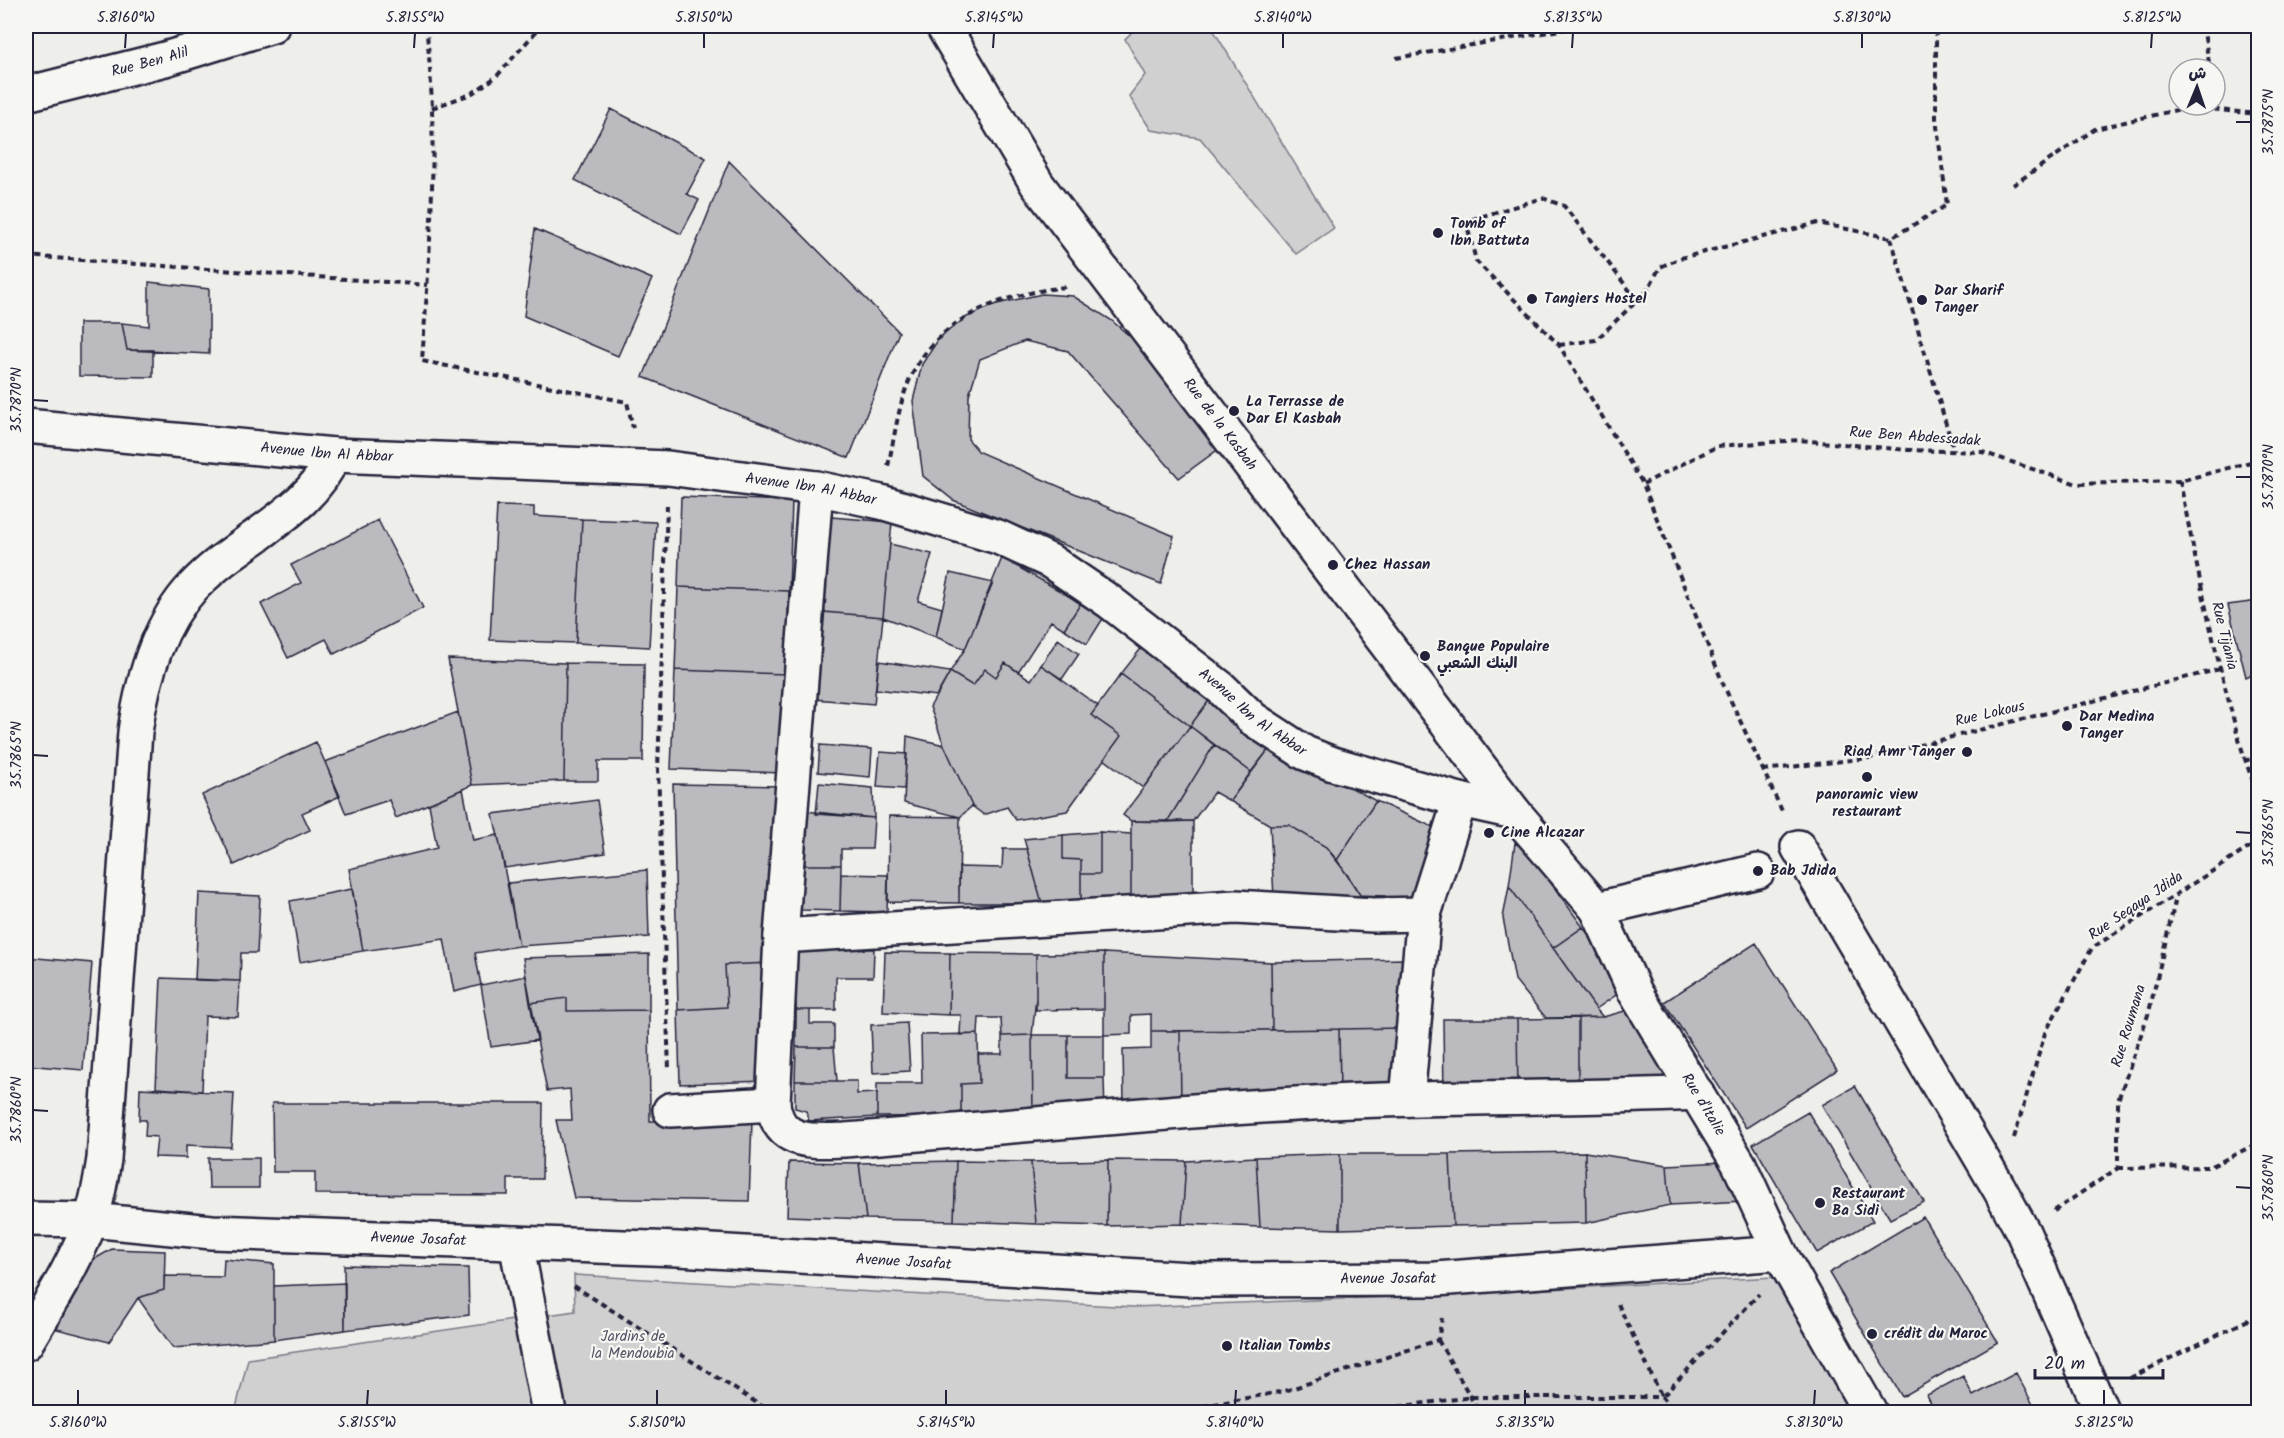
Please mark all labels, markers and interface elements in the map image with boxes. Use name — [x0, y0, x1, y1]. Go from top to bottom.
text: 5.8160°W — [97, 6, 155, 30]
text: 5.8155°W — [386, 6, 444, 30]
text: 5.8150°W — [675, 6, 733, 30]
text: 5.8145°W — [965, 6, 1024, 30]
text: 5.8140°W — [1254, 6, 1312, 30]
text: 5.8135°W — [1544, 6, 1603, 30]
text: 5.8130°W — [1833, 6, 1891, 30]
text: 5.8125°W — [2123, 6, 2182, 30]
street label: Rue Ben Alil — [109, 40, 192, 84]
north arrow — [2167, 57, 2227, 117]
text: ش — [2188, 61, 2207, 86]
text: 35.7875°N — [2257, 89, 2281, 155]
place label: Tomb of Ibn Battuta — [1450, 212, 1530, 253]
marker: Tomb of Ibn Battuta — [1431, 226, 1445, 240]
place label: Dar Sharif Tanger — [1934, 279, 2005, 320]
place label: Tangiers Hostel — [1544, 287, 1646, 311]
marker: Tangiers Hostel — [1525, 292, 1539, 306]
marker: Dar Sharif Tanger — [1915, 293, 1929, 307]
text: 35.7870°N — [5, 367, 29, 433]
street label: Rue de la Kasbah — [1177, 373, 1263, 476]
place label: La Terrasse de Dar El Kasbah — [1246, 390, 1345, 431]
marker: La Terrasse de Dar El Kasbah — [1227, 404, 1241, 418]
street label: Rue Ben Abdessadak — [1848, 420, 1982, 454]
street label: Avenue Ibn Al Abbar — [260, 436, 394, 469]
text: 35.7870°N — [2257, 444, 2281, 510]
street label: Avenue Ibn Al Abbar — [744, 467, 879, 513]
place label: Chez Hassan — [1345, 553, 1430, 577]
marker: Chez Hassan — [1326, 558, 1340, 572]
street label: Rue Tijania — [2204, 599, 2244, 673]
place label: Banque Populaire البنك الشعبي — [1437, 635, 1550, 677]
marker: Banque Populaire البنك الشعبي — [1418, 649, 1432, 663]
street label: Avenue Ibn Al Abbar — [1193, 662, 1312, 763]
street label: Rue Lokous — [1953, 694, 2028, 734]
place label: Dar Medina Tanger — [2079, 705, 2155, 746]
marker: Dar Medina Tanger — [2060, 719, 2074, 733]
text: 35.7865°N — [5, 721, 29, 789]
place label: Riad Amr Tanger — [1844, 740, 1956, 764]
marker: Riad Amr Tanger — [1960, 745, 1974, 759]
marker: panoramic view restaurant — [1860, 770, 1874, 784]
place label: panoramic view restaurant — [1815, 783, 1918, 824]
text: 35.7865°N — [2257, 799, 2281, 867]
place label: Cine Alcazar — [1501, 821, 1585, 845]
marker: Cine Alcazar — [1482, 826, 1496, 840]
place label: Bab Jdida — [1770, 859, 1837, 883]
marker: Bab Jdida — [1751, 864, 1765, 878]
street label: Rue Seqaya Jdida — [2084, 865, 2188, 947]
street label: Rue Roumana — [2105, 982, 2153, 1070]
street label: Rue d'Italie — [1675, 1068, 1732, 1141]
text: 35.7860°N — [5, 1076, 29, 1144]
text: 35.7860°N — [2257, 1154, 2281, 1222]
place label: Restaurant Ba Sidi — [1832, 1182, 1905, 1223]
marker: Restaurant Ba Sidi — [1813, 1196, 1827, 1210]
street label: Avenue Josafat — [370, 1226, 467, 1253]
street label: Avenue Josafat — [855, 1247, 953, 1277]
street label: Avenue Josafat — [1340, 1267, 1436, 1291]
place label: crédit du Maroc — [1884, 1322, 1988, 1346]
park label: Jardins de la Mendoubia — [591, 1325, 675, 1366]
marker: crédit du Maroc — [1865, 1327, 1879, 1341]
place label: Italian Tombs — [1239, 1334, 1330, 1358]
marker: Italian Tombs — [1220, 1339, 1234, 1353]
scale bar — [2035, 1342, 2162, 1380]
text: 20 m — [2044, 1350, 2085, 1379]
text: 5.8160°W — [49, 1411, 107, 1435]
text: 5.8155°W — [338, 1411, 396, 1435]
text: 5.8150°W — [628, 1411, 686, 1435]
text: 5.8145°W — [917, 1411, 976, 1435]
text: 5.8140°W — [1206, 1411, 1264, 1435]
text: 5.8135°W — [1496, 1411, 1555, 1435]
text: 5.8130°W — [1785, 1411, 1843, 1435]
text: 5.8125°W — [2075, 1411, 2134, 1435]

